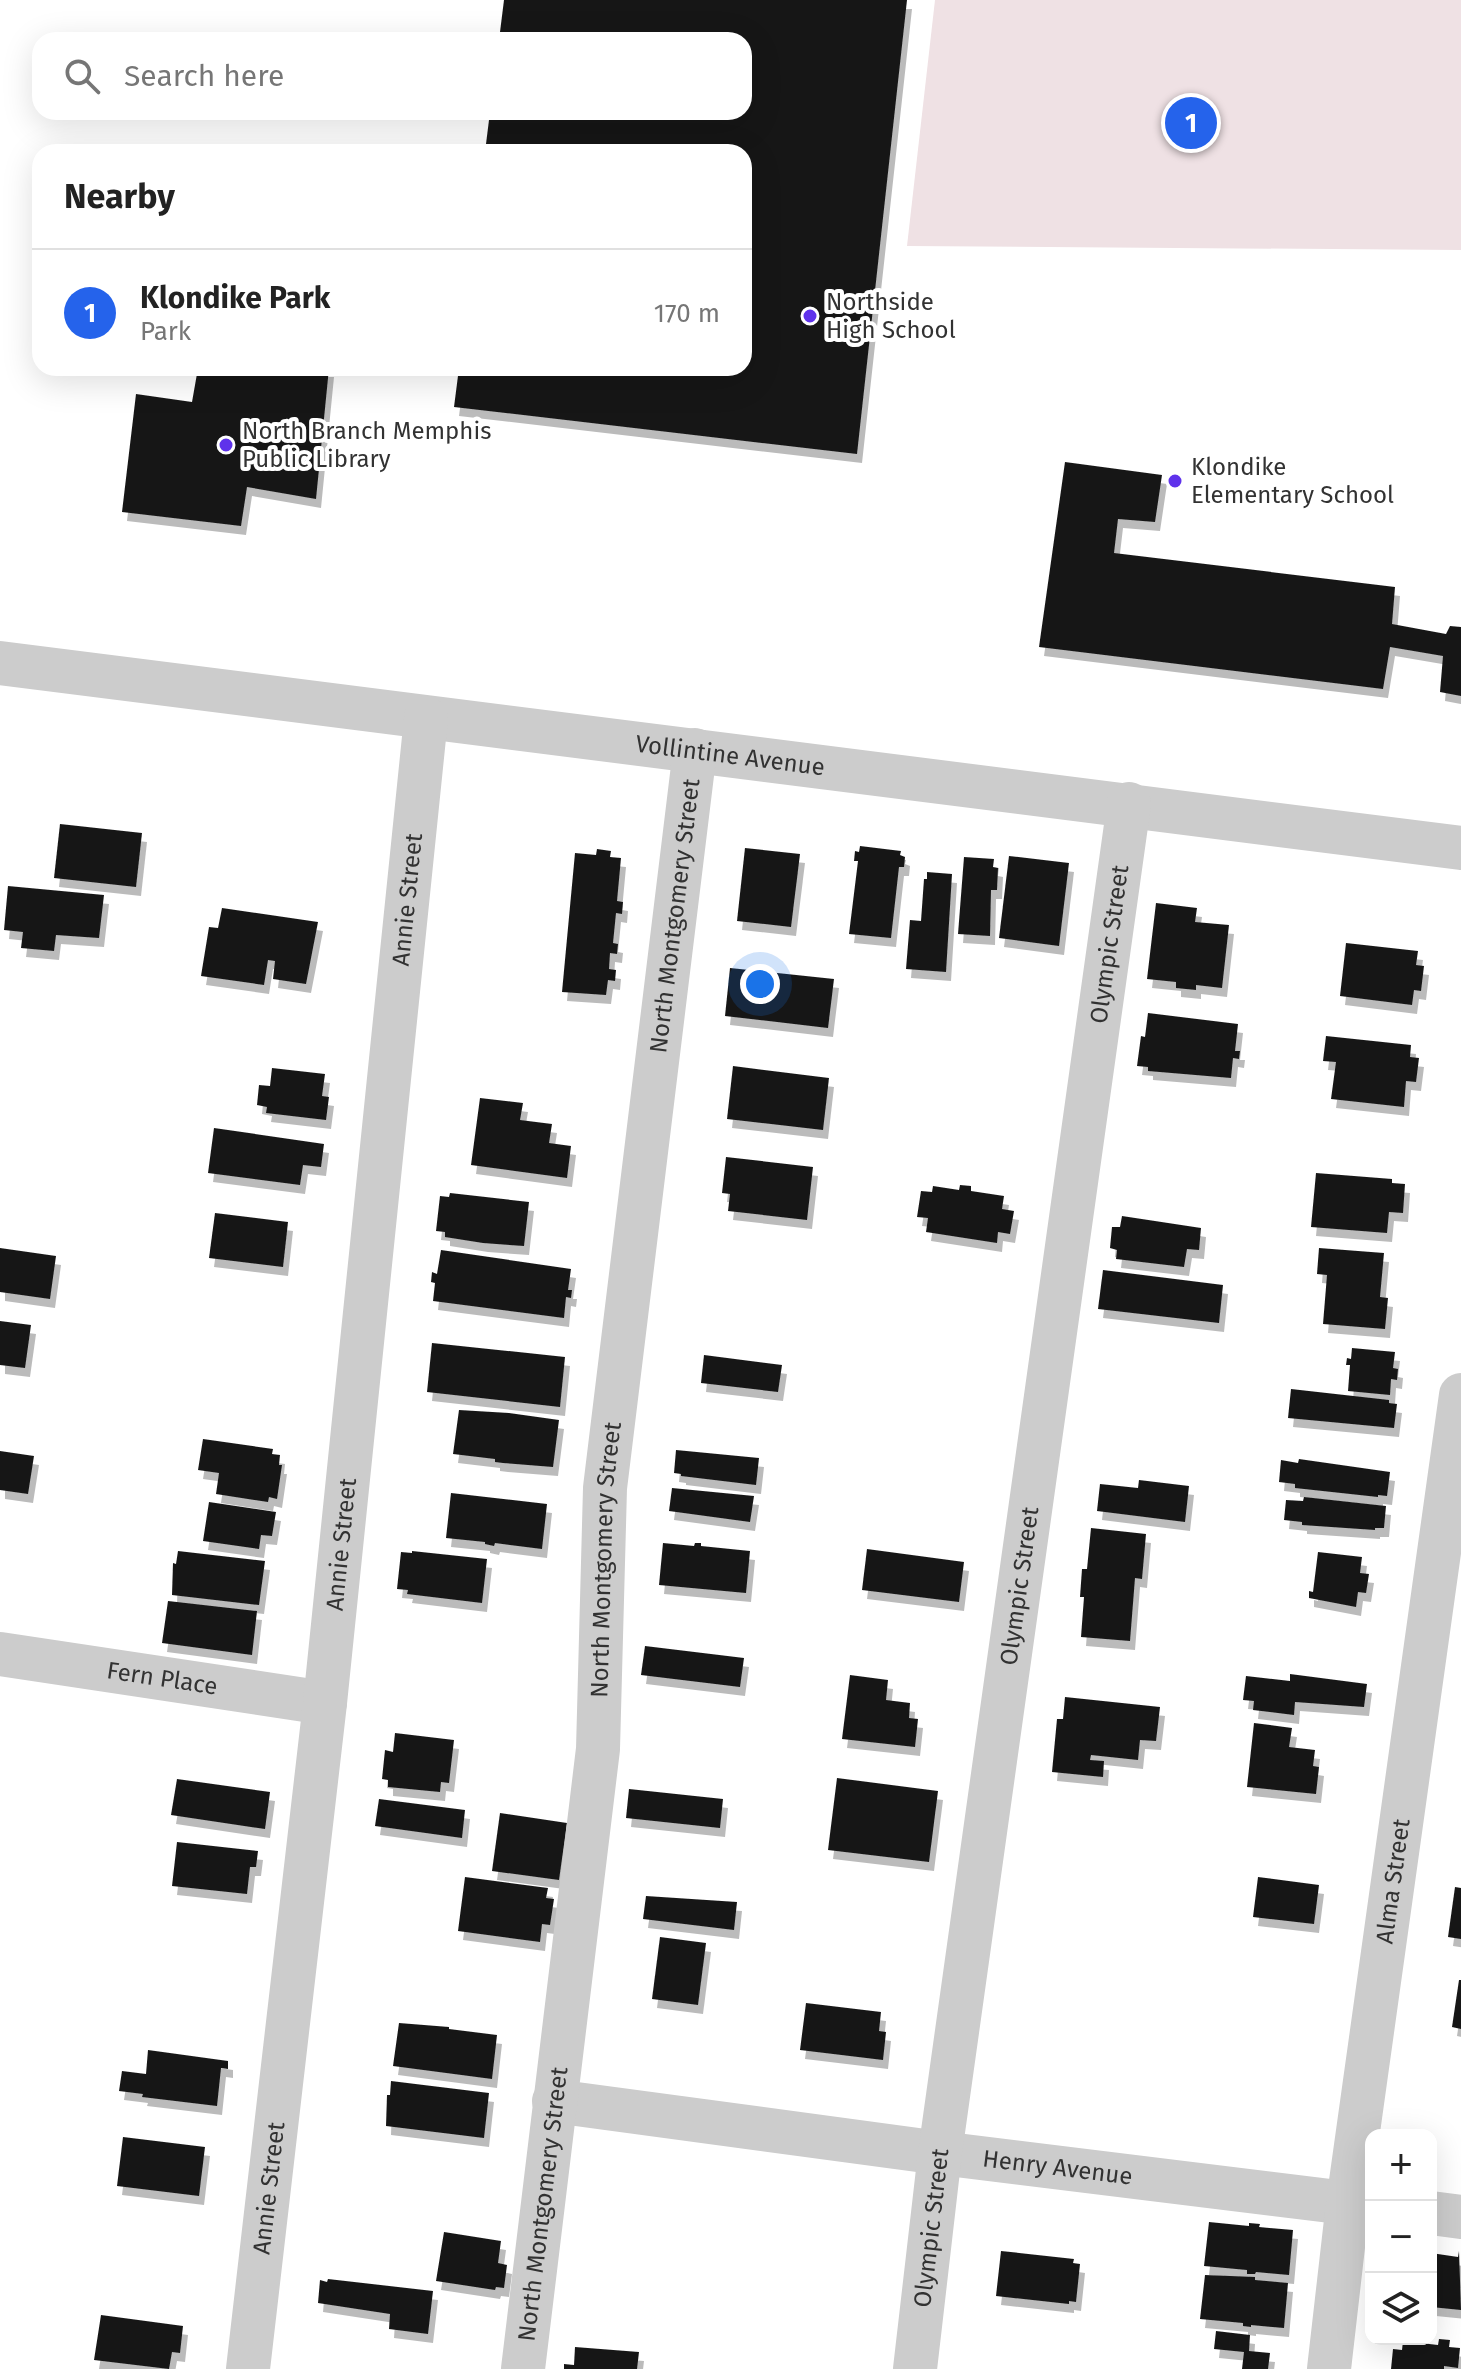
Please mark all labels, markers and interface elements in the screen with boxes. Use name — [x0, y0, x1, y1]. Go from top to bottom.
search box — [32, 32, 752, 120]
icon: search — [60, 54, 104, 98]
text: Search here — [124, 58, 284, 94]
pin: 1 — [1165, 93, 1217, 153]
text: Nearby — [64, 176, 175, 217]
text: Klondike Park — [140, 280, 330, 316]
place label: Northside High School — [826, 288, 956, 344]
text: 1 — [84, 298, 96, 329]
text: 170 m — [654, 298, 720, 329]
marker: Northside High School — [801, 307, 819, 325]
text: Park — [140, 316, 191, 347]
place label: North Branch Memphis Public Library — [242, 417, 491, 473]
marker: North Branch Memphis Public Library — [217, 436, 235, 454]
place label: Klondike Elementary School — [1191, 453, 1394, 509]
marker: Klondike Elementary School — [1166, 472, 1184, 490]
street label: Vollintine Avenue — [634, 730, 826, 781]
street label: North Montgomery Street — [644, 777, 705, 1055]
street label: Annie Street — [387, 832, 428, 967]
street label: Olympic Street — [1084, 863, 1134, 1025]
your location — [740, 964, 780, 1004]
street label: North Montgomery Street — [585, 1420, 627, 1698]
street label: Annie Street — [321, 1476, 362, 1612]
street label: Olympic Street — [994, 1505, 1044, 1667]
street label: Fern Place — [105, 1656, 219, 1701]
street label: Alma Street — [1370, 1817, 1416, 1946]
street label: North Montgomery Street — [512, 2065, 573, 2343]
street label: Annie Street — [247, 2120, 291, 2256]
map controls — [1365, 2129, 1437, 2345]
button: + — [1365, 2129, 1437, 2201]
street label: Henry Avenue — [981, 2144, 1134, 2191]
street label: Olympic Street — [908, 2146, 955, 2309]
button: − — [1365, 2201, 1437, 2273]
button: layers — [1365, 2273, 1437, 2345]

